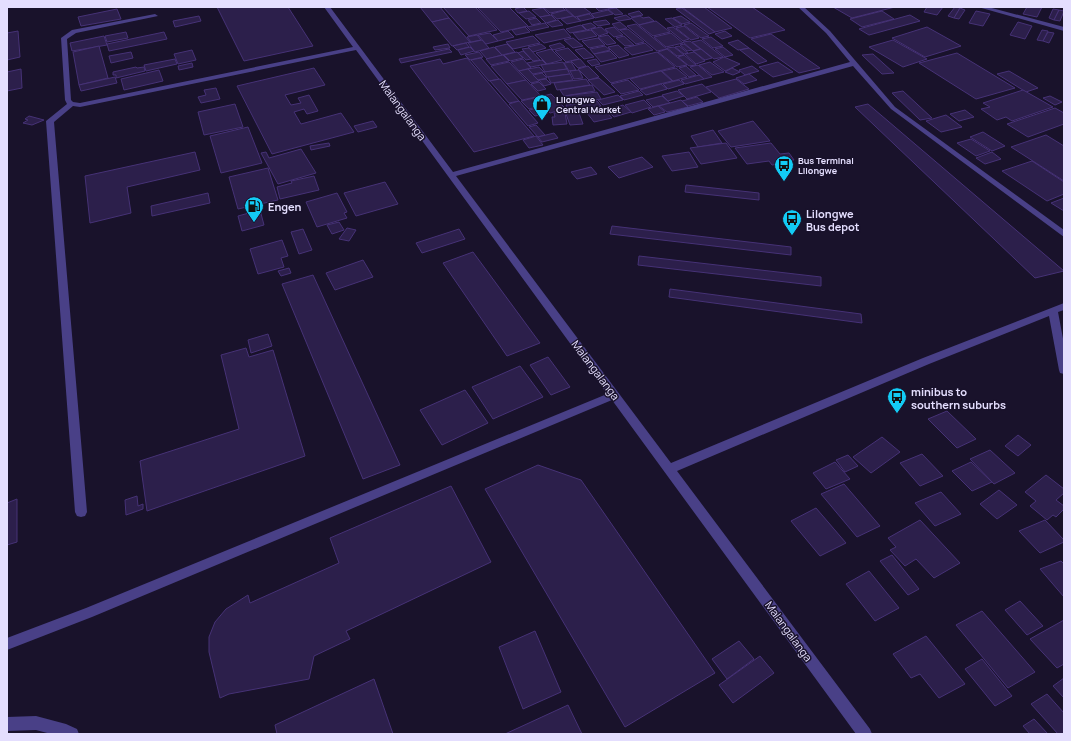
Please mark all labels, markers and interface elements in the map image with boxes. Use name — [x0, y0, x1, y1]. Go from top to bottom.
street label: Malangalanga — [376, 77, 430, 143]
shop icon: Lilongwe Central Market — [531, 93, 553, 121]
place label: Lilongwe Central Market — [556, 93, 621, 116]
bus stop icon: Bus Terminal Lilongwe — [773, 154, 795, 182]
place label: Bus Terminal Lilongwe — [798, 154, 854, 177]
fuel station icon: Engen — [243, 195, 265, 223]
place label: Engen — [268, 199, 302, 214]
place label: Lilongwe Bus depot — [806, 206, 860, 234]
bus stop icon: Lilongwe Bus depot — [781, 208, 803, 236]
street label: Malangalanga — [569, 337, 623, 403]
place label: minibus to southern suburbs — [911, 384, 1006, 412]
bus stop icon: minibus to southern suburbs — [886, 386, 908, 414]
street label: Malangalanga — [762, 598, 816, 664]

